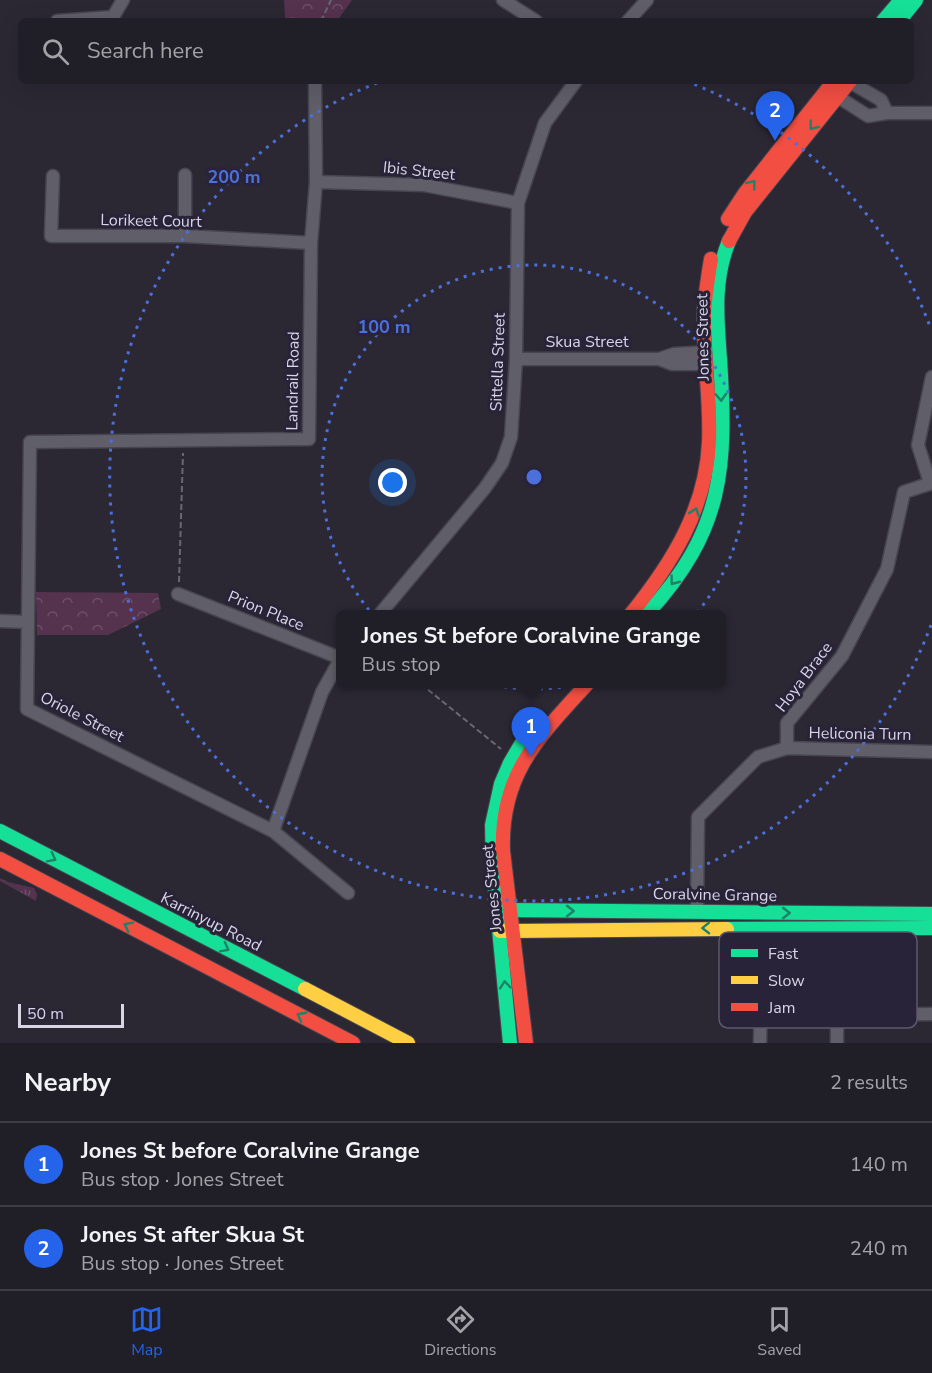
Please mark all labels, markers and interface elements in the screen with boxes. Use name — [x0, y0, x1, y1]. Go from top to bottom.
search box — [18, 18, 914, 84]
icon: search — [39, 35, 72, 68]
text: Search here — [87, 36, 204, 66]
pin: 2 — [756, 92, 794, 141]
one-way arrow — [809, 120, 820, 131]
street label: Ibis Street — [382, 156, 457, 186]
text: 200 m — [207, 165, 261, 189]
one-way arrow — [745, 180, 756, 191]
street label: Lorikeet Court — [100, 209, 202, 233]
street label: Jones Street — [691, 293, 715, 382]
street label: Sittella Street — [485, 312, 511, 412]
text: 100 m — [357, 315, 411, 339]
street label: Landrail Road — [281, 331, 305, 431]
street label: Skua Street — [545, 331, 629, 353]
one-way arrow — [714, 392, 727, 401]
centre of rings — [524, 467, 544, 487]
your location — [378, 468, 407, 497]
one-way arrow — [687, 507, 700, 518]
one-way arrow — [671, 575, 682, 586]
street label: Prion Place — [225, 586, 307, 636]
popup — [336, 610, 726, 688]
text: Jones St before Coralvine Grange — [362, 621, 700, 651]
street label: Hoya Brace — [770, 638, 838, 716]
text: Bus stop — [362, 651, 440, 678]
street label: Oriole Street — [36, 686, 128, 748]
pin: 1 — [512, 708, 550, 757]
street label: Heliconia Turn — [808, 722, 912, 746]
street label: Jones Street — [476, 843, 508, 933]
one-way arrow — [46, 851, 56, 862]
street label: Coralvine Grange — [653, 883, 777, 907]
street label: Karrinyup Road — [157, 887, 265, 957]
one-way arrow — [566, 905, 575, 917]
one-way arrow — [782, 907, 791, 919]
one-way arrow — [123, 922, 134, 933]
one-way arrow — [701, 922, 710, 934]
legend — [719, 932, 917, 1028]
one-way arrow — [219, 941, 229, 952]
text: Fast — [768, 943, 799, 965]
text: Slow — [768, 970, 805, 992]
one-way arrow — [499, 980, 512, 989]
text: Jam — [767, 997, 795, 1019]
scale bar — [18, 1001, 124, 1028]
text: 50 m — [27, 1003, 64, 1025]
one-way arrow — [296, 1012, 307, 1023]
text: Nearby — [24, 1065, 111, 1100]
text: 2 results — [830, 1069, 908, 1096]
text: Jones St before Coralvine Grange — [81, 1136, 420, 1166]
text: 1 — [38, 1151, 50, 1178]
text: 140 m — [850, 1151, 908, 1178]
text: Bus stop · Jones Street — [81, 1166, 283, 1193]
text: Jones St after Skua St — [81, 1220, 304, 1250]
text: 2 — [38, 1235, 50, 1262]
text: 240 m — [850, 1235, 908, 1262]
text: Bus stop · Jones Street — [81, 1250, 283, 1277]
tab: Map — [130, 1303, 163, 1361]
tab: Directions — [424, 1303, 496, 1361]
tab: Saved — [757, 1303, 802, 1361]

